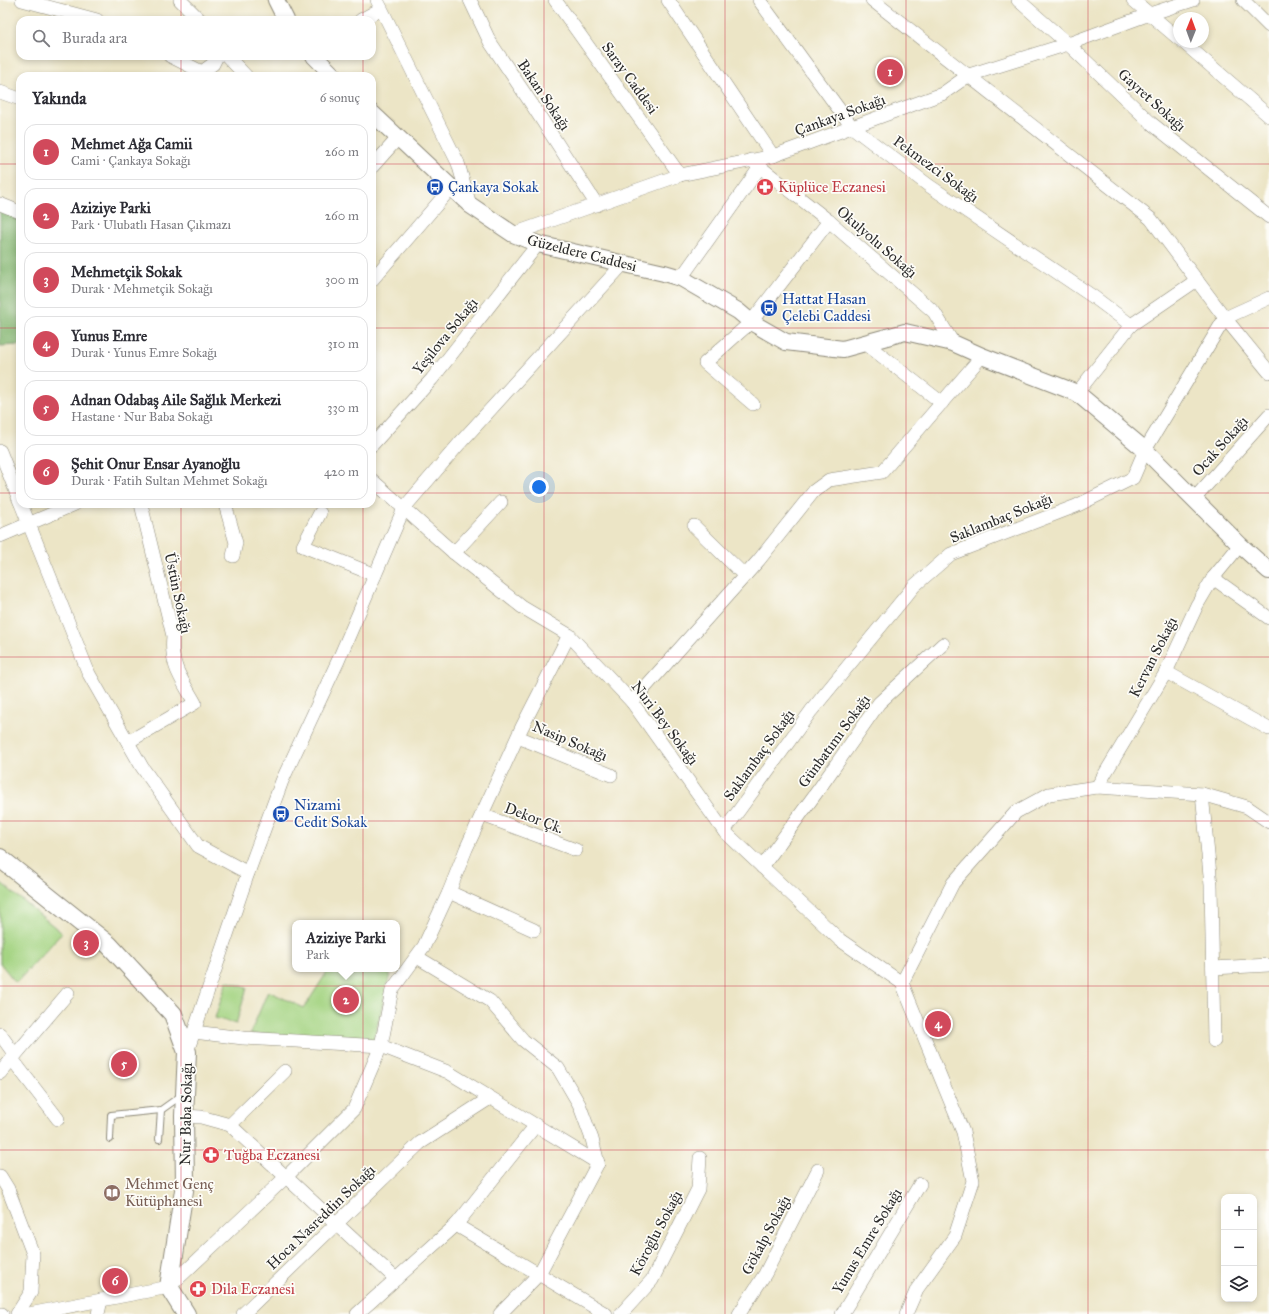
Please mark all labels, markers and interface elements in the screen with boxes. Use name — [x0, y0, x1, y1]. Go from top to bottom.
north arrow — [1173, 12, 1209, 48]
search box — [16, 16, 376, 60]
icon: search — [30, 27, 52, 49]
text: Burada ara — [62, 29, 127, 47]
street label: Saray Caddesi — [598, 39, 662, 117]
street label: Bakan Sokağı — [514, 56, 574, 134]
pin: 1 — [877, 57, 903, 87]
street label: Gayret Sokağı — [1114, 65, 1190, 135]
text: Yakında — [32, 88, 86, 109]
text: 6 sonuç — [320, 90, 360, 106]
street label: Çankaya Sokağı — [792, 90, 888, 140]
street label: Pekmezci Sokağı — [890, 132, 982, 206]
text: Mehmet Ağa Camii — [71, 135, 192, 153]
text: 1 — [43, 144, 49, 160]
text: 260 m — [325, 144, 359, 160]
text: Cami · Çankaya Sokağı — [71, 153, 191, 169]
bus stop icon: Çankaya Sokak — [425, 177, 445, 197]
pharmacy icon: Küplüce Eczanesi — [755, 177, 775, 197]
place label: Çankaya Sokak — [448, 178, 539, 196]
place label: Küplüce Eczanesi — [778, 178, 886, 196]
text: Aziziye Parki — [71, 199, 151, 217]
street label: Okulyolu Sokağı — [833, 202, 921, 282]
text: 2 — [43, 208, 49, 224]
text: 260 m — [325, 208, 359, 224]
text: Park · Ulubatlı Hasan Çıkmazı — [71, 217, 231, 233]
street label: Güzeldere Caddesi — [525, 231, 639, 275]
text: Mehmetçik Sokak — [71, 263, 182, 281]
text: 3 — [43, 272, 49, 288]
text: 300 m — [325, 272, 359, 288]
text: Durak · Mehmetçik Sokağı — [71, 281, 213, 297]
place label: Hattat Hasan Çelebi Caddesi — [782, 290, 871, 325]
street label: Yeşilova Sokağı — [409, 294, 481, 378]
bus stop icon: Hattat Hasan Çelebi Caddesi — [759, 298, 779, 318]
text: Yunus Emre — [71, 327, 147, 345]
text: 4 — [42, 336, 50, 352]
text: 310 m — [327, 336, 359, 352]
text: Durak · Yunus Emre Sokağı — [71, 345, 217, 361]
text: Adnan Odabaş Aile Sağlık Merkezi — [71, 391, 281, 409]
text: 5 — [43, 400, 49, 416]
text: 330 m — [327, 400, 359, 416]
text: Hastane · Nur Baba Sokağı — [71, 409, 213, 425]
street label: Ocak Sokağı — [1188, 412, 1252, 480]
text: Şehit Onur Ensar Ayanoğlu — [71, 455, 240, 473]
text: 6 — [43, 464, 49, 480]
text: 420 m — [324, 464, 359, 480]
text: Durak · Fatih Sultan Mehmet Sokağı — [71, 473, 267, 489]
your location — [529, 477, 549, 497]
street label: Saklambaç Sokağı — [947, 489, 1055, 547]
street label: Üstün Sokağı — [161, 551, 196, 635]
street label: Kervan Sokağı — [1125, 614, 1181, 700]
street label: Nuri Bey Sokağı — [628, 677, 702, 769]
street label: Günbatımı Sokağı — [794, 691, 874, 791]
street label: Saklambaç Sokağı — [720, 706, 798, 804]
street label: Nasip Sokağı — [530, 717, 610, 765]
place label: Nizami Cedit Sokak — [294, 796, 367, 831]
street label: Dekor Çk. — [502, 799, 566, 837]
bus stop icon: Nizami Cedit Sokak — [271, 804, 291, 824]
popup — [292, 920, 400, 972]
pin: 3 — [73, 928, 99, 958]
text: Aziziye Parki — [306, 929, 386, 947]
text: Park — [306, 947, 330, 963]
pin: 2 — [333, 985, 359, 1015]
pin: 4 — [925, 1009, 951, 1039]
pin: 5 — [111, 1049, 137, 1079]
street label: Nur Baba Sokağı — [176, 1062, 196, 1166]
pharmacy icon: Tuğba Eczanesi — [201, 1145, 221, 1165]
place label: Tuğba Eczanesi — [224, 1146, 320, 1164]
street label: Hoca Nasreddin Sokağı — [263, 1161, 379, 1273]
place label: Mehmet Genç Kütüphanesi — [125, 1175, 214, 1210]
library icon: Mehmet Genç Kütüphanesi — [102, 1183, 122, 1203]
street label: Yunus Emre Sokağı — [828, 1185, 906, 1297]
street label: Köroğlu Sokağı — [626, 1187, 686, 1279]
street label: Gökalp Sokağı — [738, 1192, 794, 1278]
map controls — [1221, 1194, 1257, 1302]
button: + — [1221, 1194, 1257, 1230]
button: − — [1221, 1230, 1257, 1266]
pin: 6 — [102, 1266, 128, 1296]
button: layers — [1221, 1266, 1257, 1302]
pharmacy icon: Dila Eczanesi — [188, 1279, 208, 1299]
place label: Dila Eczanesi — [211, 1280, 295, 1298]

